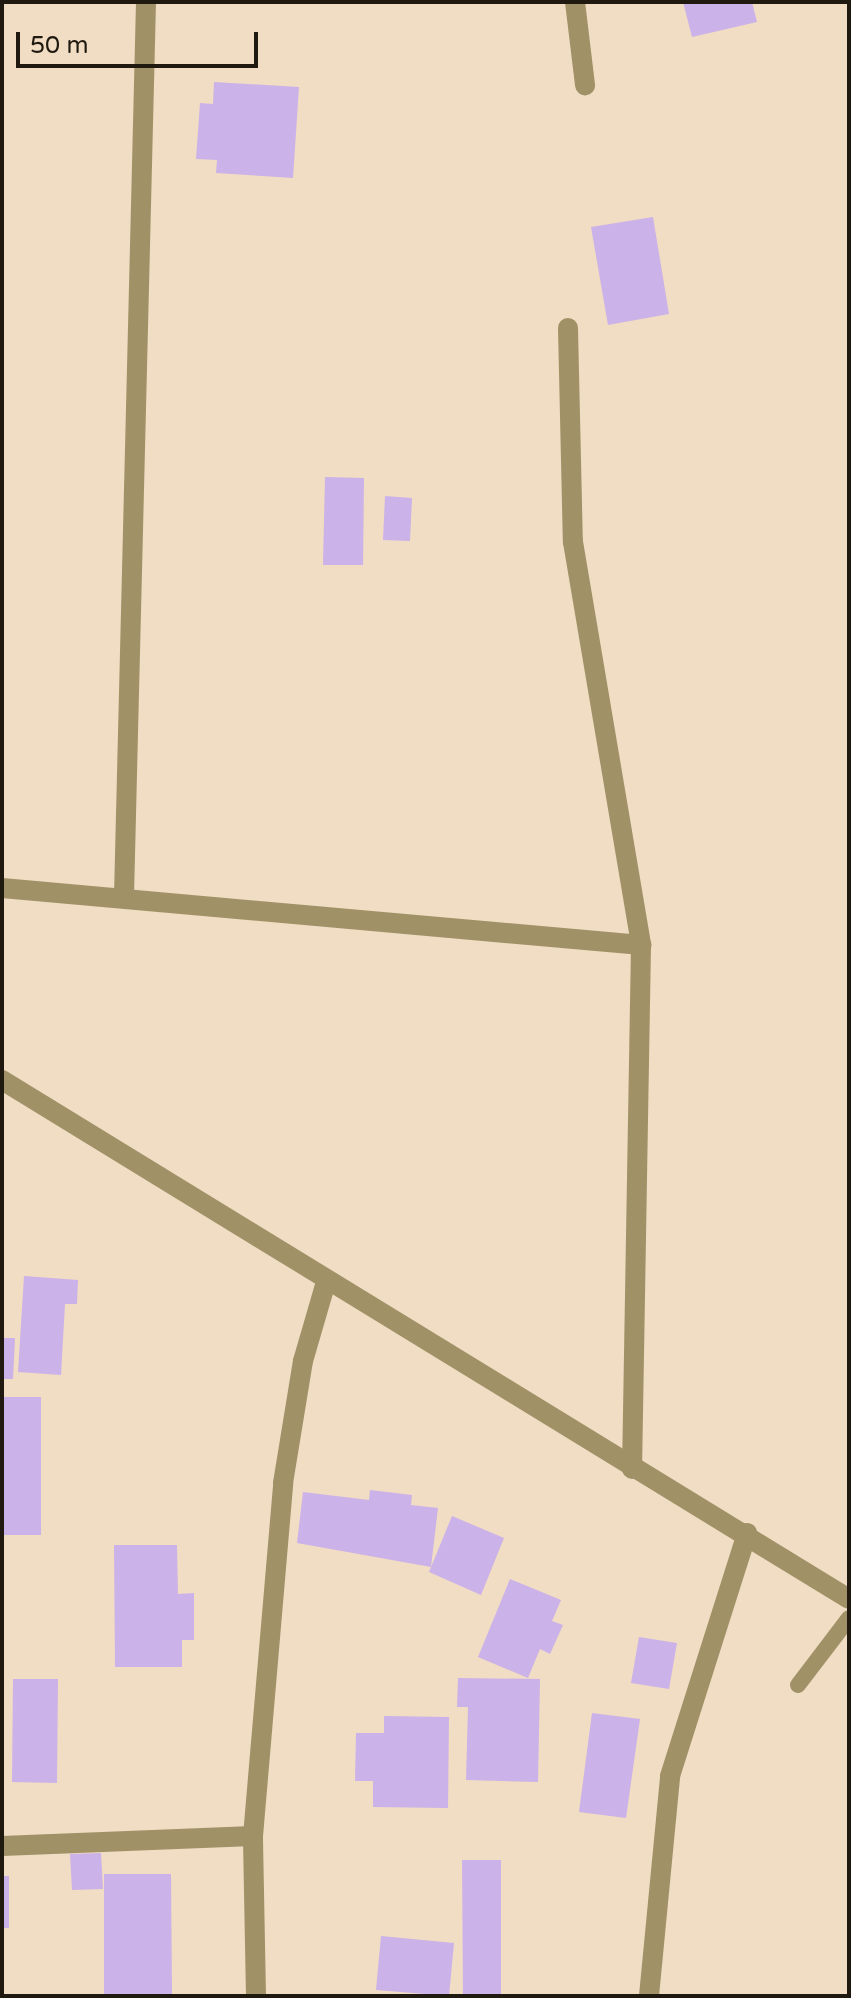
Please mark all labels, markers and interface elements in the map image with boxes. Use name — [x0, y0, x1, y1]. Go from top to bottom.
scale bar — [20, 16, 262, 66]
text: 50 m — [30, 31, 88, 60]

